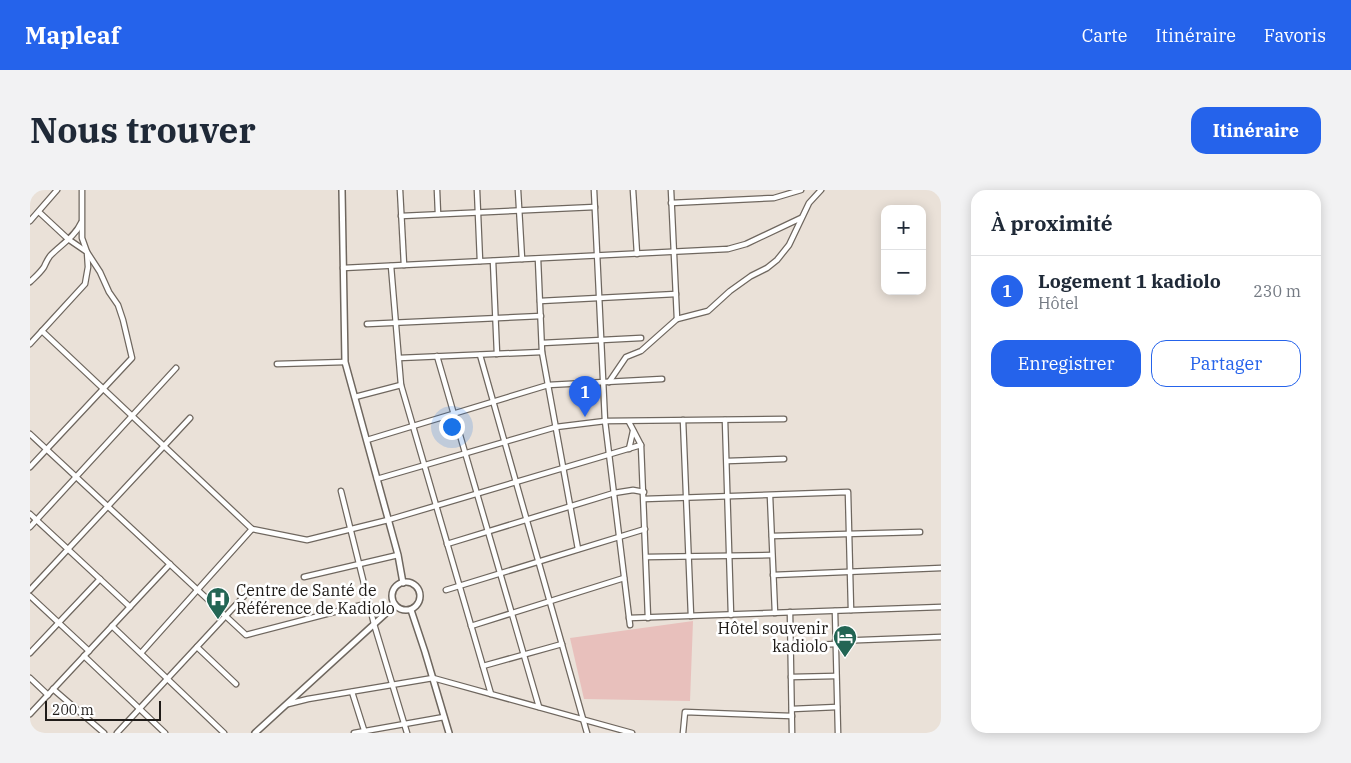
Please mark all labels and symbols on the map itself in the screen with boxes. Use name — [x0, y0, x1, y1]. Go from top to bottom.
pin: 1 — [569, 376, 601, 417]
your location — [439, 414, 465, 440]
place label: Centre de Santé de Référence de Kadiolo — [236, 580, 395, 618]
hospital icon: Centre de Santé de Référence de Kadiolo — [205, 586, 231, 620]
place label: Hôtel souvenir kadiolo — [718, 618, 828, 656]
hotel icon: Hôtel souvenir kadiolo — [832, 624, 858, 658]
scale bar — [45, 698, 161, 721]

